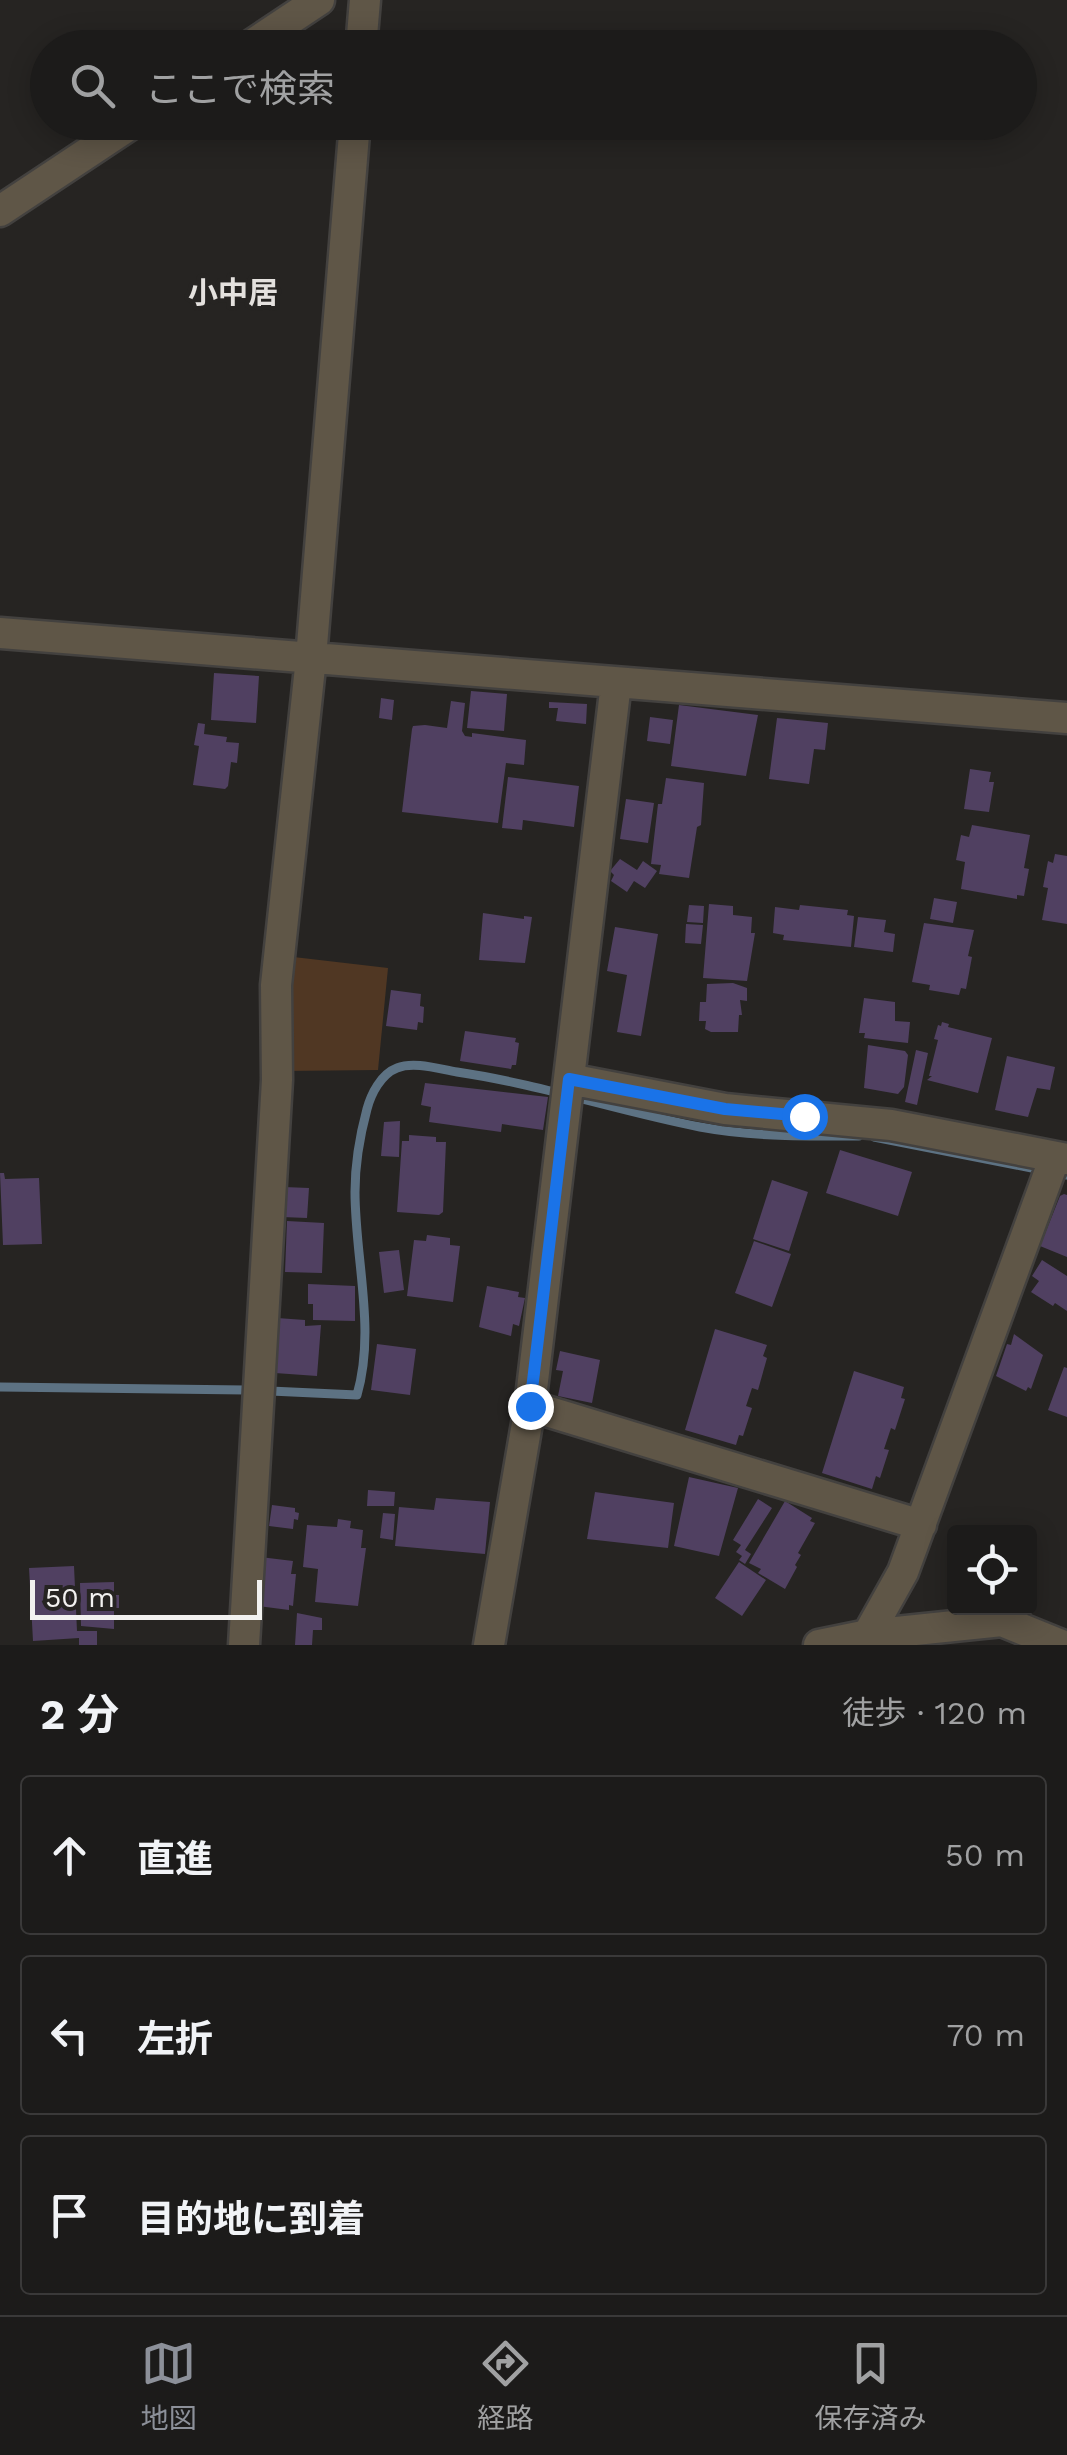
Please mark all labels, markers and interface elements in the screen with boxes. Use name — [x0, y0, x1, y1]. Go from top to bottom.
search box — [30, 30, 1037, 140]
icon: search — [65, 58, 120, 113]
text: ここで検索 — [145, 67, 335, 111]
district label: 小中居 — [188, 275, 278, 310]
route start — [782, 1094, 828, 1140]
route end — [508, 1384, 554, 1430]
map controls — [947, 1525, 1037, 1615]
button: locate — [947, 1525, 1037, 1615]
scale bar — [30, 1575, 262, 1620]
text: 50 m — [45, 1581, 115, 1614]
text: 2 分 — [40, 1690, 119, 1739]
text: 徒歩 · 120 m — [842, 1694, 1027, 1732]
icon: ahead — [42, 1828, 97, 1883]
text: 50 m — [945, 1836, 1025, 1874]
text: 直進 — [137, 1837, 213, 1881]
icon: left — [42, 2008, 97, 2063]
text: 70 m — [946, 2016, 1025, 2054]
text: 左折 — [137, 2017, 213, 2061]
icon: arrive — [42, 2188, 97, 2243]
text: 目的地に到着 — [137, 2197, 365, 2241]
tab: 地図 — [140, 2336, 197, 2436]
tab: 経路 — [477, 2336, 534, 2436]
tab: 保存済み — [814, 2336, 927, 2436]

